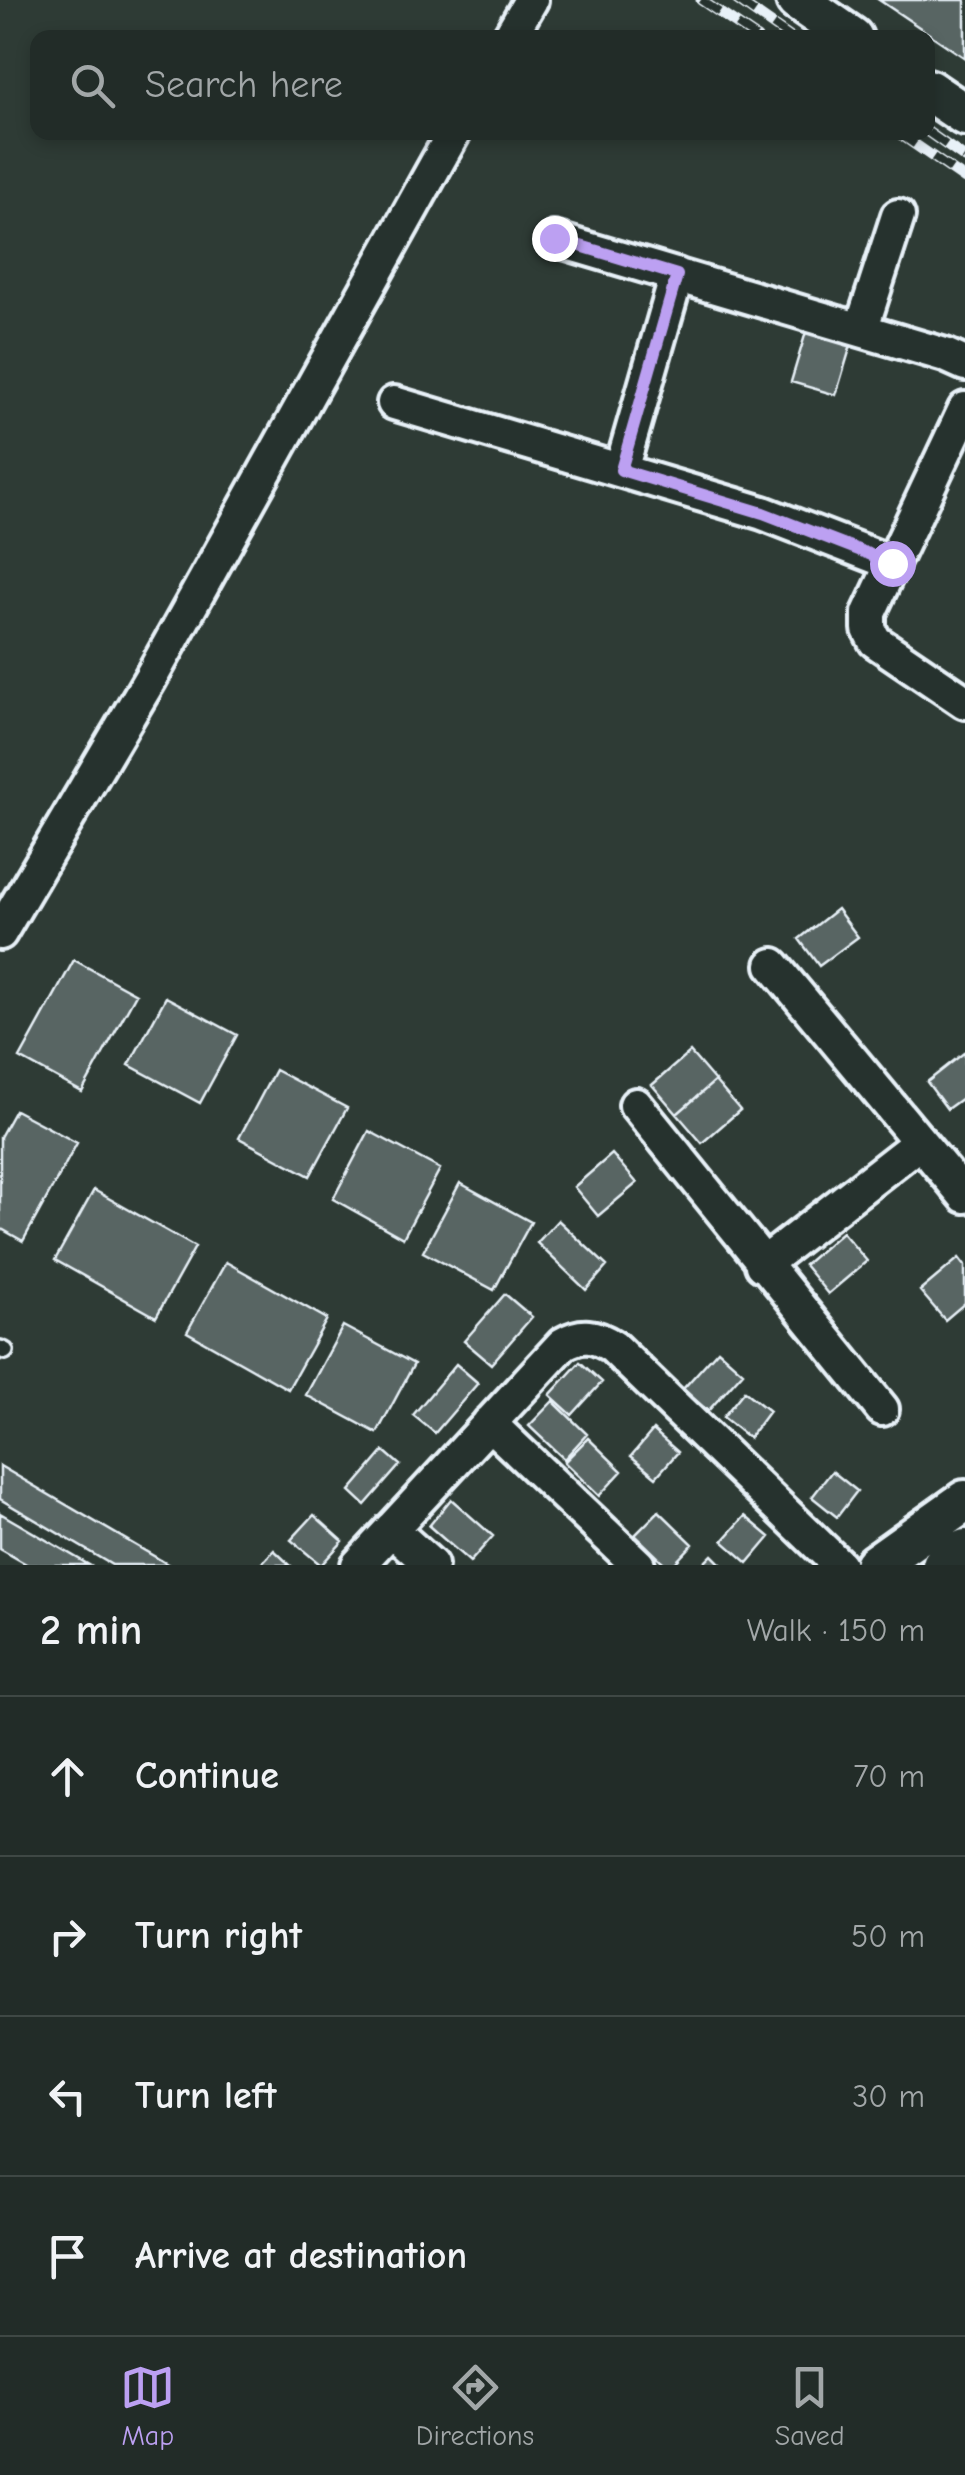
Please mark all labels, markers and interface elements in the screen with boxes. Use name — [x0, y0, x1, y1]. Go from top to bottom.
search box — [30, 30, 935, 140]
icon: search — [65, 58, 120, 113]
text: Search here — [145, 63, 343, 107]
route end — [532, 216, 578, 262]
route start — [870, 541, 916, 587]
text: 2 min — [40, 1606, 142, 1655]
text: Walk · 150 m — [747, 1612, 925, 1649]
icon: ahead — [40, 1749, 95, 1804]
text: Continue — [135, 1754, 279, 1798]
text: 70 m — [853, 1758, 925, 1795]
icon: right — [40, 1909, 95, 1964]
text: Turn right — [135, 1914, 302, 1958]
text: 50 m — [851, 1918, 925, 1955]
icon: left — [40, 2069, 95, 2124]
text: Turn left — [135, 2074, 276, 2118]
text: 30 m — [852, 2078, 925, 2115]
icon: arrive — [40, 2229, 95, 2284]
text: Arrive at destination — [135, 2234, 467, 2278]
tab: Map — [120, 2360, 175, 2452]
tab: Directions — [416, 2360, 534, 2452]
tab: Saved — [775, 2360, 845, 2452]

